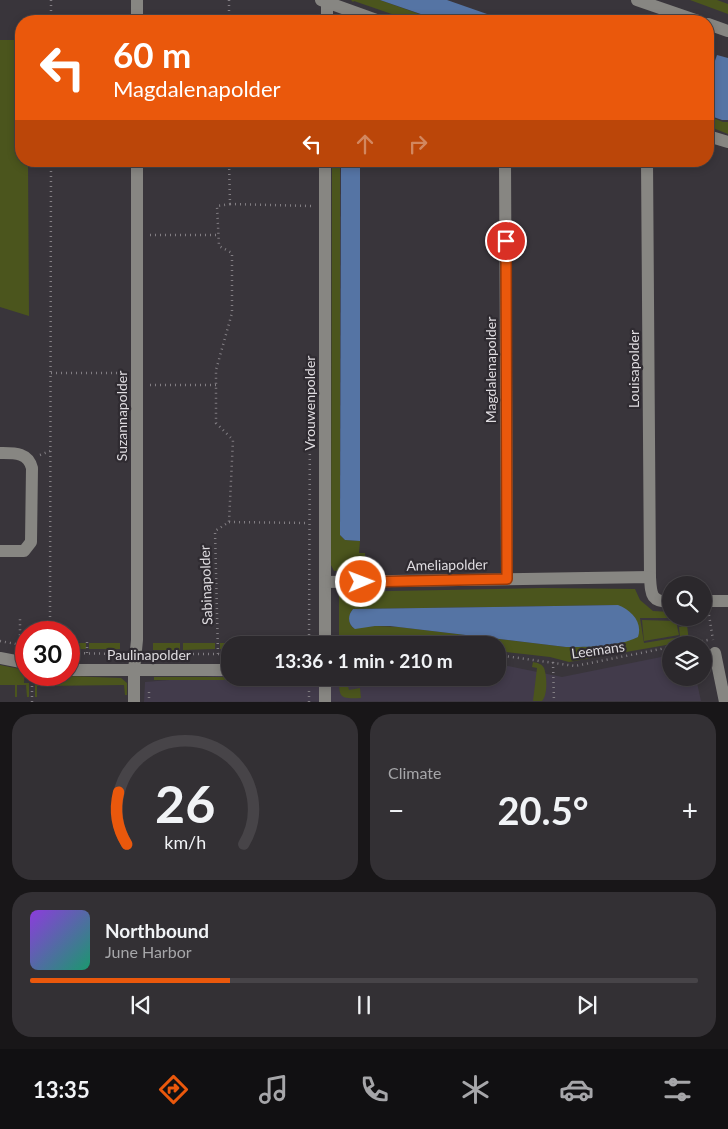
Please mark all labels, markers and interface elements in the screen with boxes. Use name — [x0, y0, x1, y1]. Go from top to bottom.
text: 60 m — [113, 33, 191, 75]
icon: left — [30, 35, 95, 100]
text: Magdalenapolder — [113, 75, 281, 102]
icon: left — [298, 130, 326, 158]
icon: ahead — [351, 130, 379, 158]
icon: right — [404, 130, 432, 158]
pin — [485, 220, 527, 262]
icon: arrive — [492, 227, 520, 255]
street label: Magdalenapolder — [482, 317, 499, 423]
street label: Louisapolder — [625, 330, 642, 408]
street label: Vrouwenpolder — [301, 356, 318, 450]
street label: Suzannapolder — [113, 371, 130, 461]
street label: Sabinapolder — [196, 545, 215, 625]
position arrow — [334, 555, 386, 607]
street label: Ameliapolder — [406, 555, 488, 574]
map controls — [662, 576, 712, 686]
button: search — [662, 576, 712, 626]
speed limit sign: 30 — [15, 621, 80, 686]
button: layers — [662, 636, 712, 686]
street label: Leemans — [570, 637, 626, 662]
street label: Paulinapolder — [107, 646, 191, 663]
text: 13:36 · 1 min · 210 m — [274, 649, 453, 672]
text: Climate — [388, 763, 441, 782]
text: 26 — [155, 772, 215, 834]
text: 20.5° — [498, 787, 588, 833]
text: − — [388, 793, 404, 827]
text: + — [682, 793, 698, 827]
text: km/h — [164, 831, 206, 853]
text: Northbound — [105, 919, 209, 942]
text: June Harbor — [105, 942, 192, 961]
icon: previous — [127, 991, 155, 1019]
icon: pause — [350, 991, 378, 1019]
icon: next — [573, 991, 601, 1019]
icon: directions — [156, 1072, 191, 1107]
icon: music — [256, 1072, 291, 1107]
icon: phone — [357, 1072, 392, 1107]
icon: climate — [458, 1072, 493, 1107]
icon: car — [559, 1072, 594, 1107]
icon: filters — [660, 1072, 695, 1107]
text: 13:35 — [33, 1076, 90, 1103]

